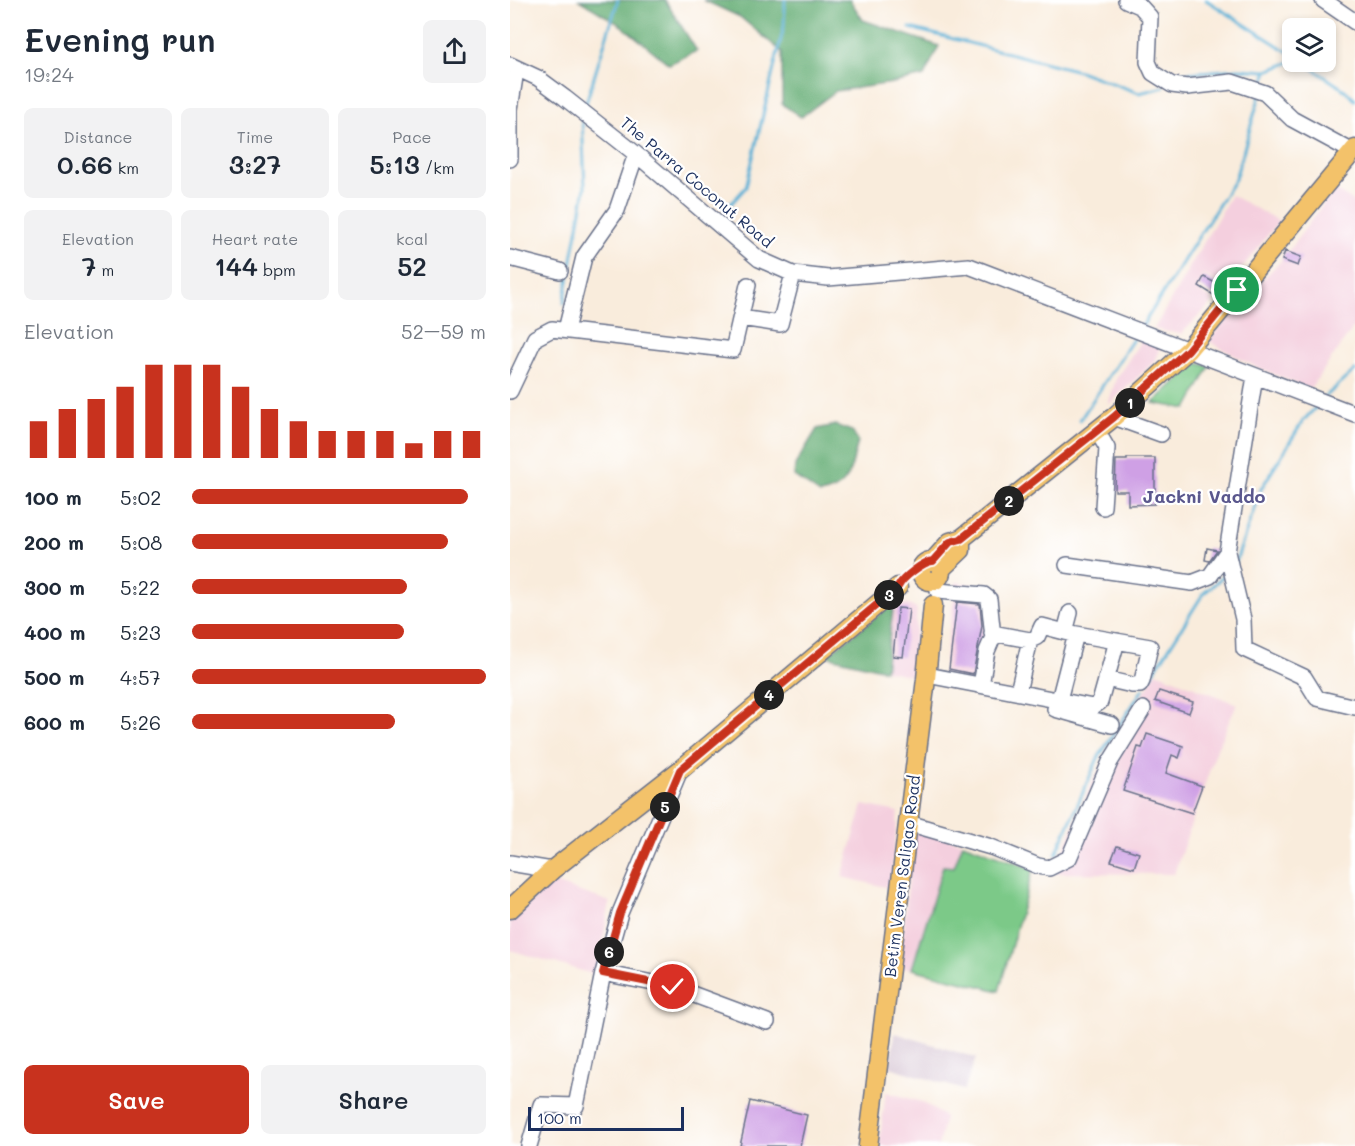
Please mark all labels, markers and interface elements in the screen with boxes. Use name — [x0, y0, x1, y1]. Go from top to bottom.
text: Evening run — [24, 17, 216, 60]
map controls — [1282, 18, 1336, 72]
button: layers — [1282, 18, 1336, 72]
button: share — [423, 20, 486, 83]
text: 19:24 — [24, 61, 74, 87]
street label: The Parra Coconut Road — [617, 111, 778, 252]
text: Distance — [64, 126, 132, 147]
text: Time — [237, 126, 273, 147]
text: Pace — [392, 126, 432, 147]
text: 0.66 — [57, 147, 113, 181]
text: 3:27 — [229, 147, 281, 181]
text: 5:13 — [369, 147, 420, 181]
text: km — [113, 157, 139, 178]
text: /km — [420, 157, 455, 178]
text: Elevation — [62, 228, 134, 249]
text: Heart rate — [212, 228, 298, 249]
text: kcal — [396, 228, 428, 249]
text: 7 — [82, 249, 96, 283]
text: 144 — [214, 249, 258, 283]
text: 52 — [397, 249, 427, 283]
text: m — [96, 259, 114, 280]
text: bpm — [258, 259, 296, 280]
pin — [1211, 264, 1262, 315]
icon: arrive — [1220, 273, 1253, 306]
text: Elevation — [24, 318, 114, 344]
text: 52–59 m — [401, 318, 486, 344]
pin: 1 — [1115, 388, 1145, 418]
text: 1 — [1126, 392, 1134, 413]
text: 100 m — [24, 484, 82, 510]
text: 5:02 — [120, 484, 161, 510]
district label: Jackni Vaddo — [1143, 484, 1266, 508]
pin: 2 — [994, 486, 1024, 516]
text: 2 — [1005, 490, 1013, 511]
text: 200 m — [24, 529, 84, 555]
text: 5:08 — [120, 529, 162, 555]
text: 300 m — [24, 574, 85, 600]
text: 5:22 — [120, 574, 160, 600]
pin: 3 — [874, 580, 904, 610]
text: 3 — [884, 584, 894, 605]
text: 400 m — [24, 619, 85, 645]
text: 5:23 — [120, 619, 161, 645]
text: 500 m — [24, 664, 84, 690]
text: 4:57 — [120, 664, 161, 690]
pin: 4 — [754, 680, 784, 710]
text: 4 — [764, 684, 774, 705]
text: 600 m — [24, 709, 85, 735]
text: 5:26 — [120, 709, 161, 735]
street label: Betim Veren Saligao Road — [879, 774, 924, 978]
pin: 5 — [650, 792, 680, 822]
text: 5 — [660, 796, 670, 817]
pin: 6 — [594, 937, 624, 967]
text: 6 — [604, 941, 614, 962]
pin — [647, 961, 698, 1012]
icon: check — [656, 970, 689, 1003]
button: Save — [24, 1065, 249, 1134]
button: Share — [261, 1065, 486, 1134]
scale bar — [528, 1104, 684, 1132]
text: 100 m — [537, 1107, 582, 1128]

